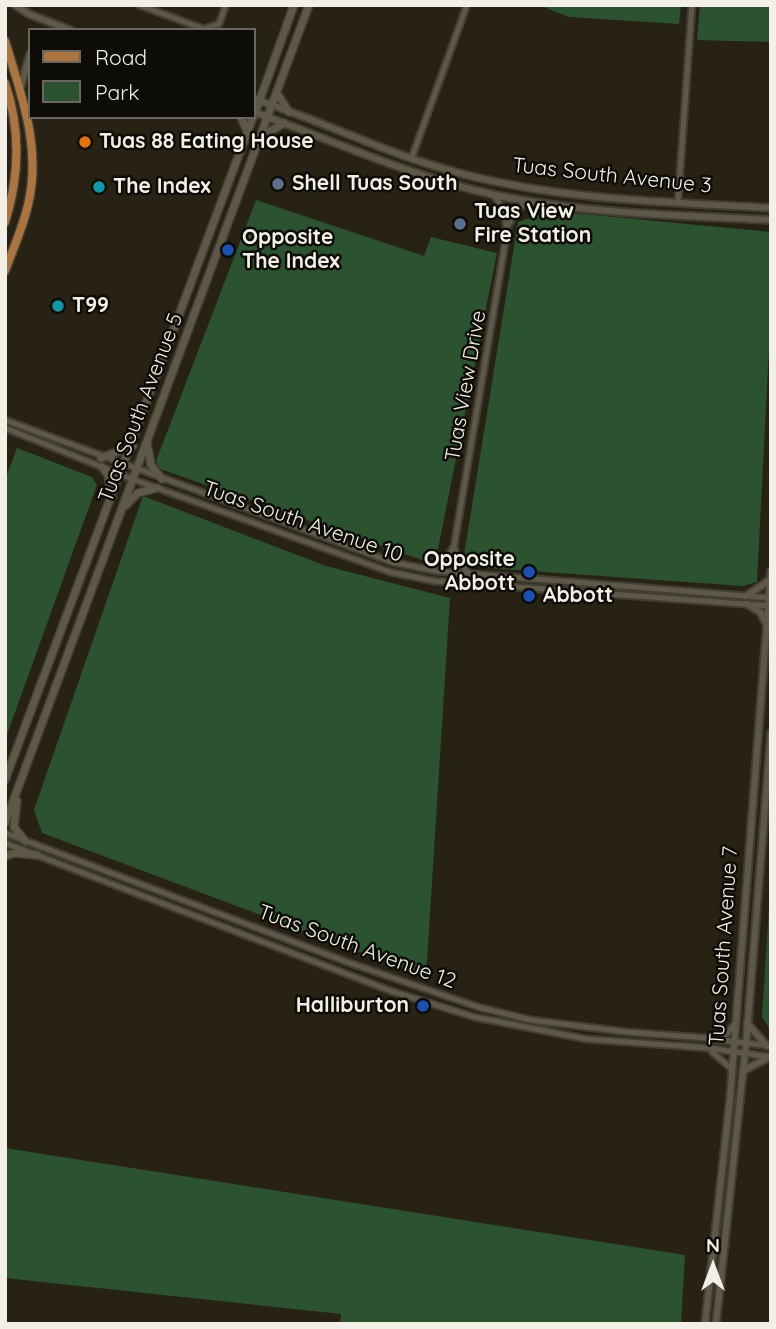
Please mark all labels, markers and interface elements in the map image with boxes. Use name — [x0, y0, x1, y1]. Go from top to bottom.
legend — [28, 28, 256, 119]
text: Road — [95, 44, 147, 70]
text: Park — [95, 79, 139, 105]
place label: Tuas 88 Eating House — [99, 129, 314, 155]
marker: Tuas 88 Eating House — [77, 134, 93, 150]
street label: Tuas South Avenue 3 — [511, 153, 713, 199]
place label: Shell Tuas South — [292, 171, 457, 197]
place label: The Index — [113, 174, 211, 200]
marker: Shell Tuas South — [270, 176, 286, 192]
marker: The Index — [91, 179, 107, 195]
place label: Tuas View Fire Station — [474, 199, 591, 249]
marker: Tuas View Fire Station — [452, 216, 468, 232]
place label: Opposite The Index — [242, 225, 340, 275]
marker: Opposite The Index — [220, 242, 236, 258]
place label: T99 — [72, 293, 109, 319]
marker: T99 — [50, 298, 66, 314]
street label: Tuas View Drive — [440, 309, 492, 463]
street label: Tuas South Avenue 5 — [93, 310, 189, 506]
street label: Tuas South Avenue 10 — [200, 476, 406, 568]
place label: Opposite Abbott — [424, 547, 515, 597]
marker: Opposite Abbott — [521, 564, 537, 580]
place label: Abbott — [543, 583, 613, 609]
marker: Abbott — [521, 588, 537, 604]
street label: Tuas South Avenue 7 — [704, 845, 744, 1047]
street label: Tuas South Avenue 12 — [255, 899, 459, 995]
place label: Halliburton — [296, 993, 409, 1019]
marker: Halliburton — [415, 998, 431, 1014]
north arrow — [678, 1231, 748, 1301]
text: N — [706, 1233, 720, 1257]

